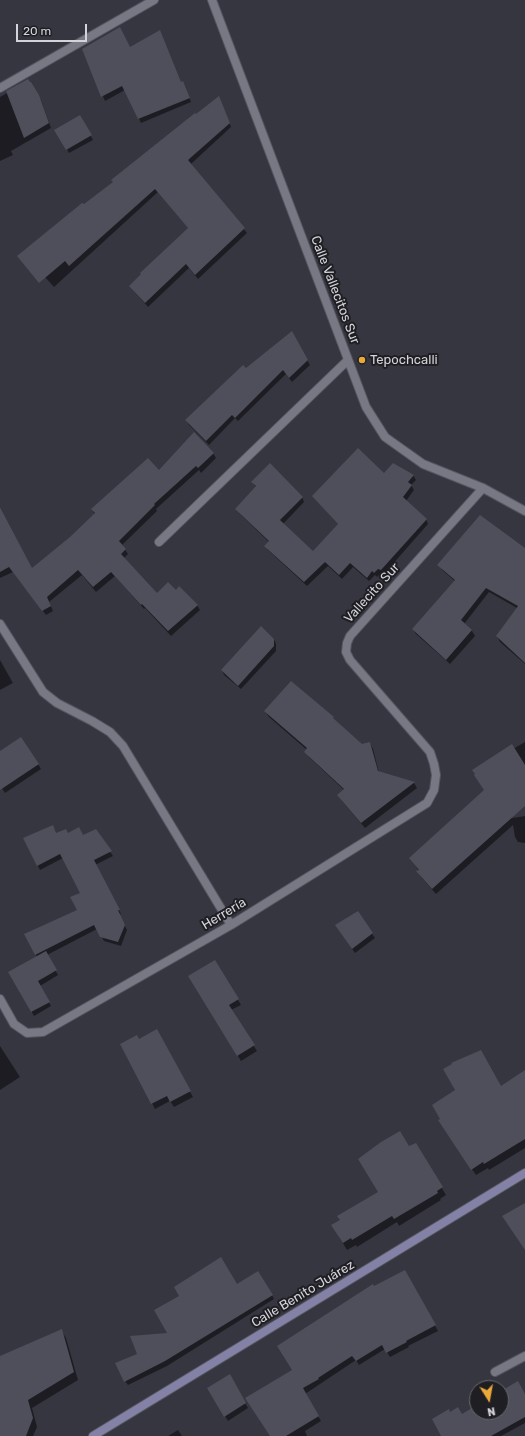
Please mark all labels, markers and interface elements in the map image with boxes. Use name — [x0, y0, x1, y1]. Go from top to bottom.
scale bar — [18, 16, 89, 42]
text: 20 m — [23, 24, 51, 38]
street label: Calle Vallecitos Sur — [307, 234, 363, 346]
place label: Tepochcalli — [370, 352, 438, 368]
marker: Tepochcalli — [357, 355, 367, 365]
street label: Vallecito Sur — [341, 560, 403, 626]
street label: Herrería — [199, 895, 249, 933]
street label: Calle Benito Juárez — [249, 1257, 357, 1331]
north arrow — [469, 1380, 509, 1420]
text: N — [486, 1404, 496, 1418]

